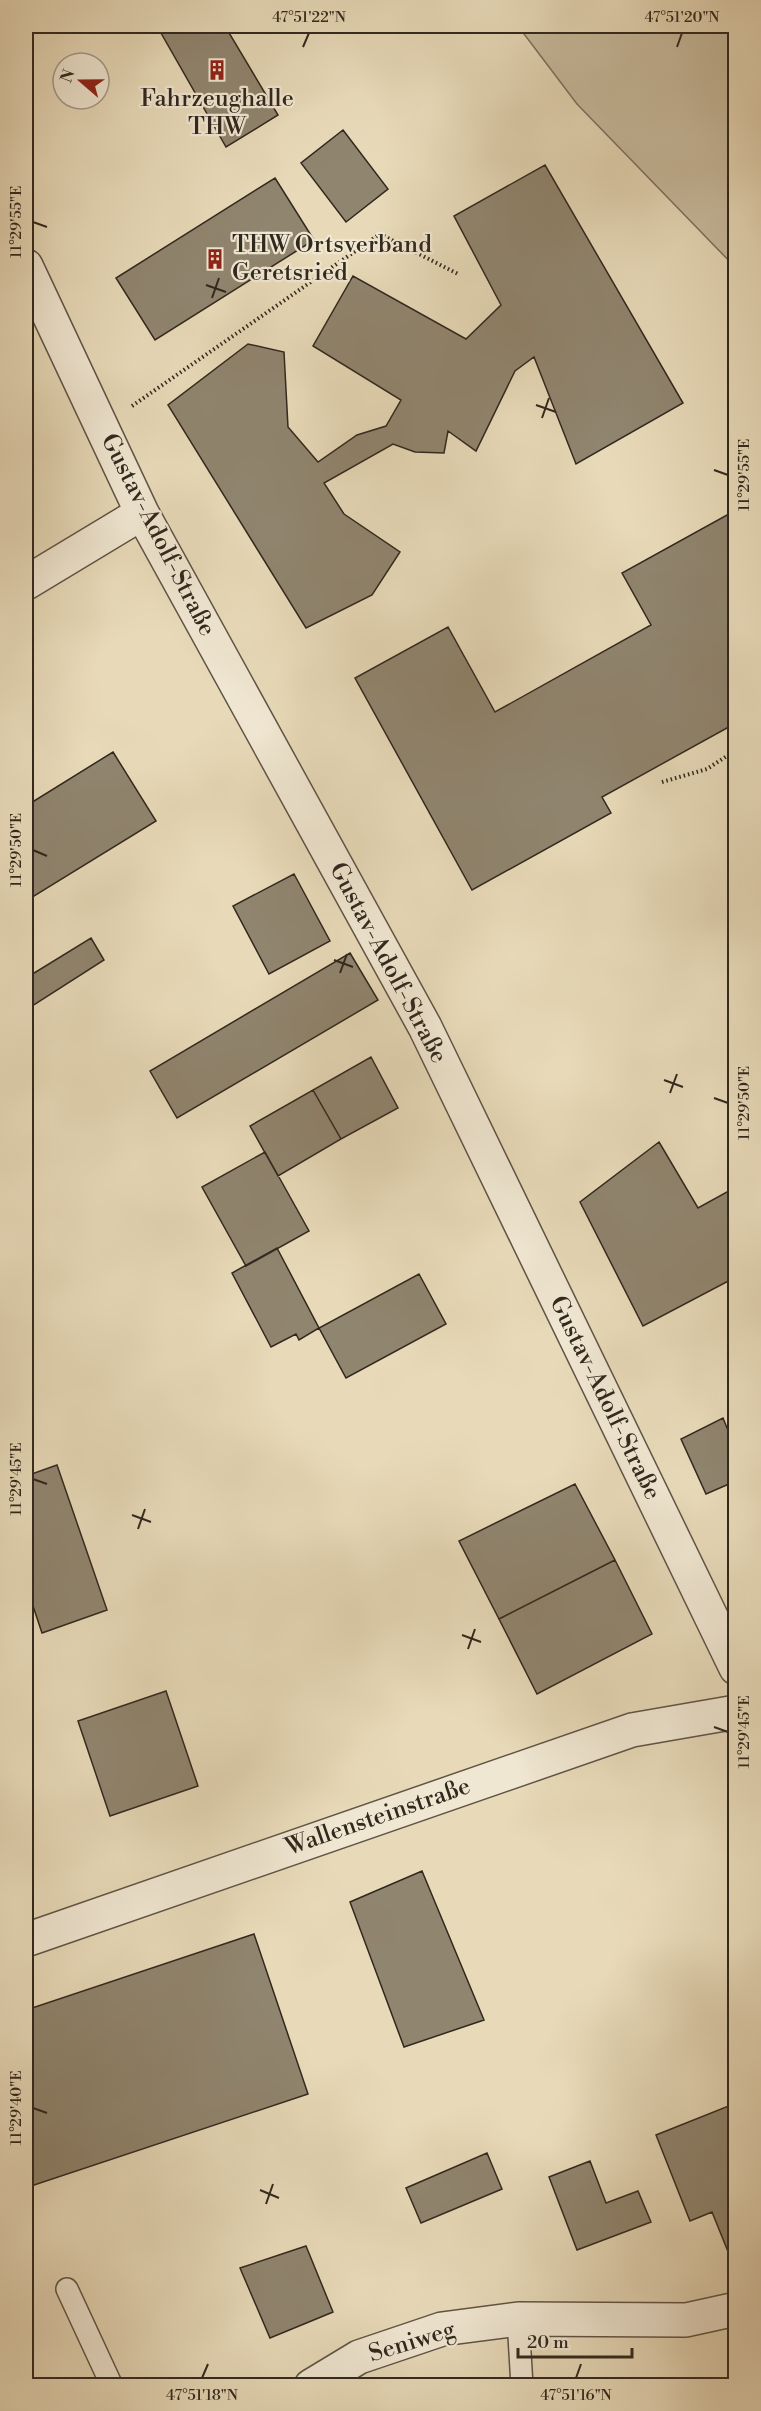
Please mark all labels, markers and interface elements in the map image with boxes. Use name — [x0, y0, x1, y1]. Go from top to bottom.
text: 47°51'22"N — [272, 8, 346, 27]
text: 47°51'20"N — [644, 8, 720, 27]
north arrow — [51, 51, 111, 111]
building icon: Fahrzeughalle THW — [205, 58, 229, 82]
text: N — [56, 67, 80, 86]
place label: Fahrzeughalle THW — [140, 84, 294, 142]
text: 11°29'55"E — [7, 186, 26, 258]
place label: THW Ortsverband Geretsried — [232, 230, 432, 288]
building icon: THW Ortsverband Geretsried — [203, 247, 227, 271]
street label: Gustav-Adolf-Straße — [94, 429, 222, 641]
text: 11°29'55"E — [735, 439, 754, 511]
text: 11°29'50"E — [7, 813, 26, 887]
street label: Gustav-Adolf-Straße — [322, 857, 454, 1069]
text: 11°29'50"E — [735, 1066, 754, 1140]
street label: Gustav-Adolf-Straße — [543, 1291, 667, 1505]
text: 11°29'45"E — [7, 1442, 26, 1516]
text: 11°29'45"E — [735, 1695, 754, 1769]
street label: Wallensteinstraße — [281, 1771, 474, 1863]
text: 11°29'40"E — [7, 2070, 26, 2146]
street label: Seniweg — [365, 2314, 459, 2369]
scale bar — [518, 2321, 632, 2359]
text: 20 m — [527, 2331, 569, 2354]
text: 47°51'18"N — [166, 2386, 238, 2405]
text: 47°51'16"N — [540, 2386, 612, 2405]

